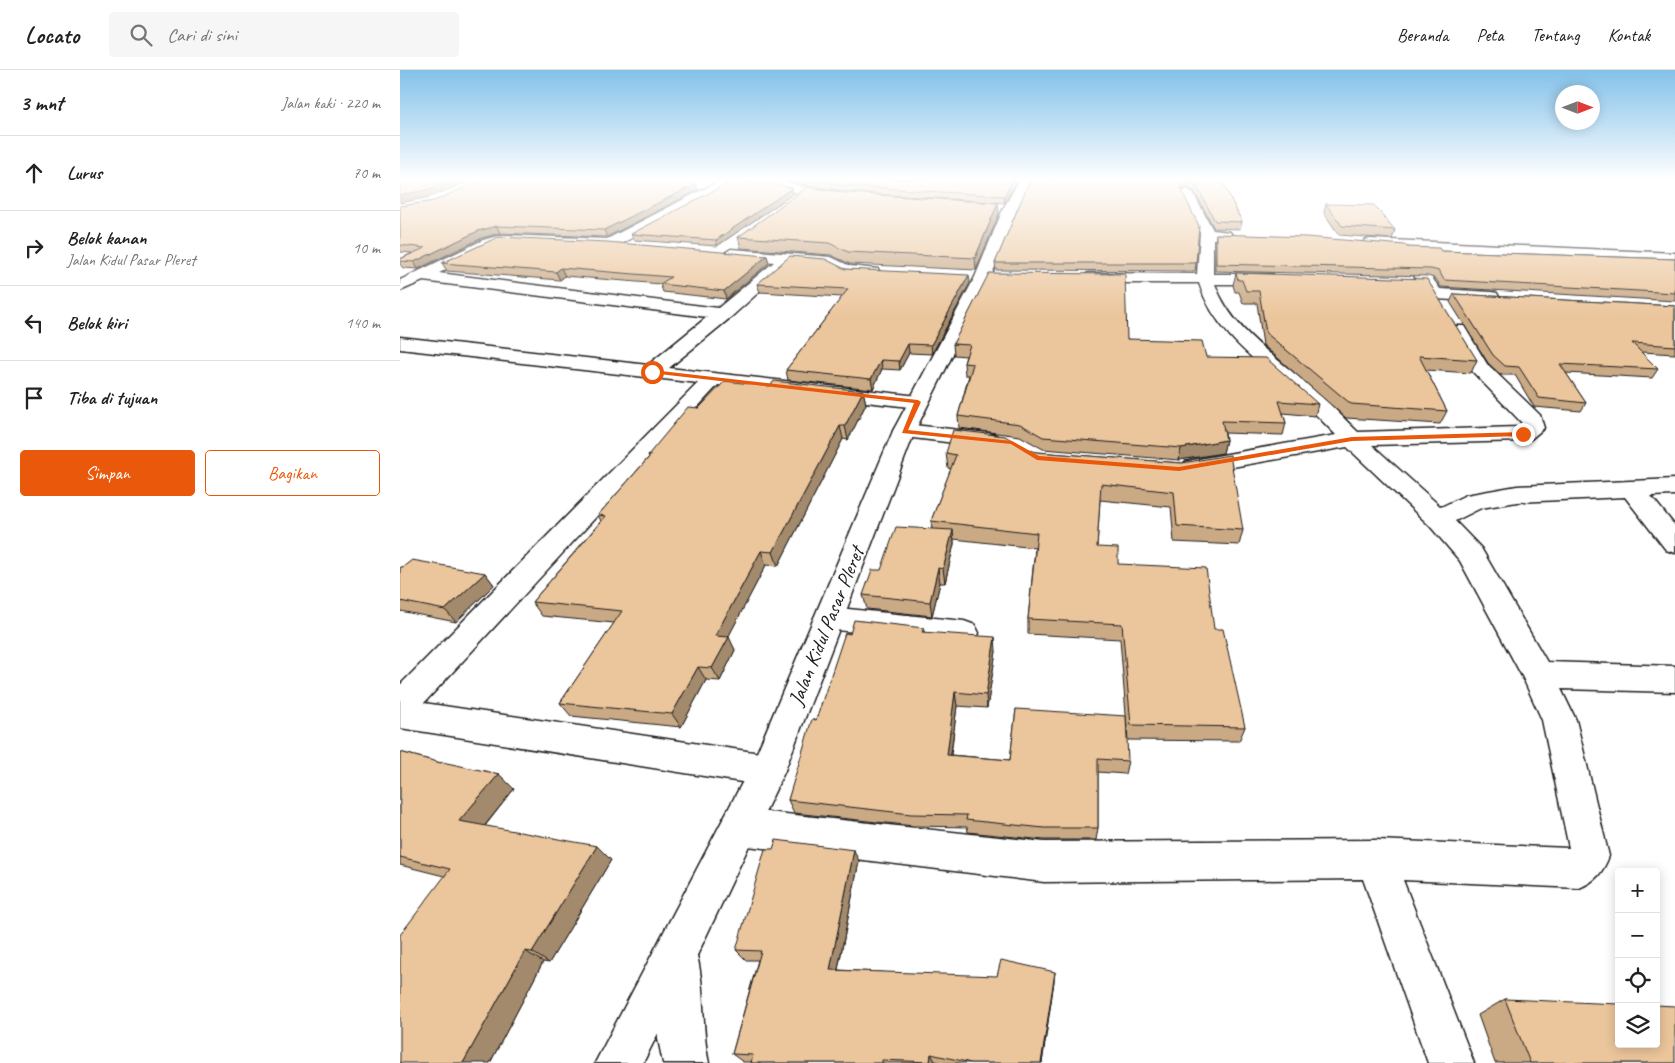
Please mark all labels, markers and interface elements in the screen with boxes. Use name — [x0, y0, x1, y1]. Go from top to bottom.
search box — [109, 12, 459, 57]
text: Locato — [25, 20, 79, 50]
icon: search — [127, 21, 155, 49]
text: Cari di sini — [167, 23, 237, 47]
text: Beranda — [1397, 24, 1448, 46]
text: Peta — [1476, 24, 1503, 46]
text: Tentang — [1531, 24, 1580, 46]
text: Kontak — [1608, 24, 1650, 46]
north arrow — [1555, 85, 1600, 130]
text: 3 mnt — [20, 90, 63, 116]
text: Jalan kaki · 220 m — [282, 93, 380, 113]
icon: ahead — [20, 159, 48, 187]
text: Lurus — [67, 161, 102, 185]
text: 70 m — [353, 163, 380, 183]
text: Belok kanan — [67, 226, 146, 250]
icon: right — [20, 234, 48, 262]
text: 10 m — [353, 238, 380, 258]
text: Jalan Kidul Pasar Pleret — [67, 250, 195, 270]
icon: left — [20, 309, 48, 337]
text: Belok kiri — [67, 311, 127, 335]
text: 140 m — [346, 313, 380, 333]
route start — [641, 361, 664, 384]
icon: arrive — [20, 384, 48, 412]
text: Tiba di tujuan — [67, 386, 157, 410]
route end — [1512, 423, 1535, 446]
button: Simpan — [20, 450, 195, 496]
button: Bagikan — [205, 450, 380, 496]
street label: Jalan Kidul Pasar Pleret — [782, 540, 871, 710]
map controls — [1615, 868, 1660, 1048]
button: + — [1615, 868, 1660, 913]
button: − — [1615, 913, 1660, 958]
button: locate — [1615, 958, 1660, 1003]
button: layers — [1615, 1003, 1660, 1048]

